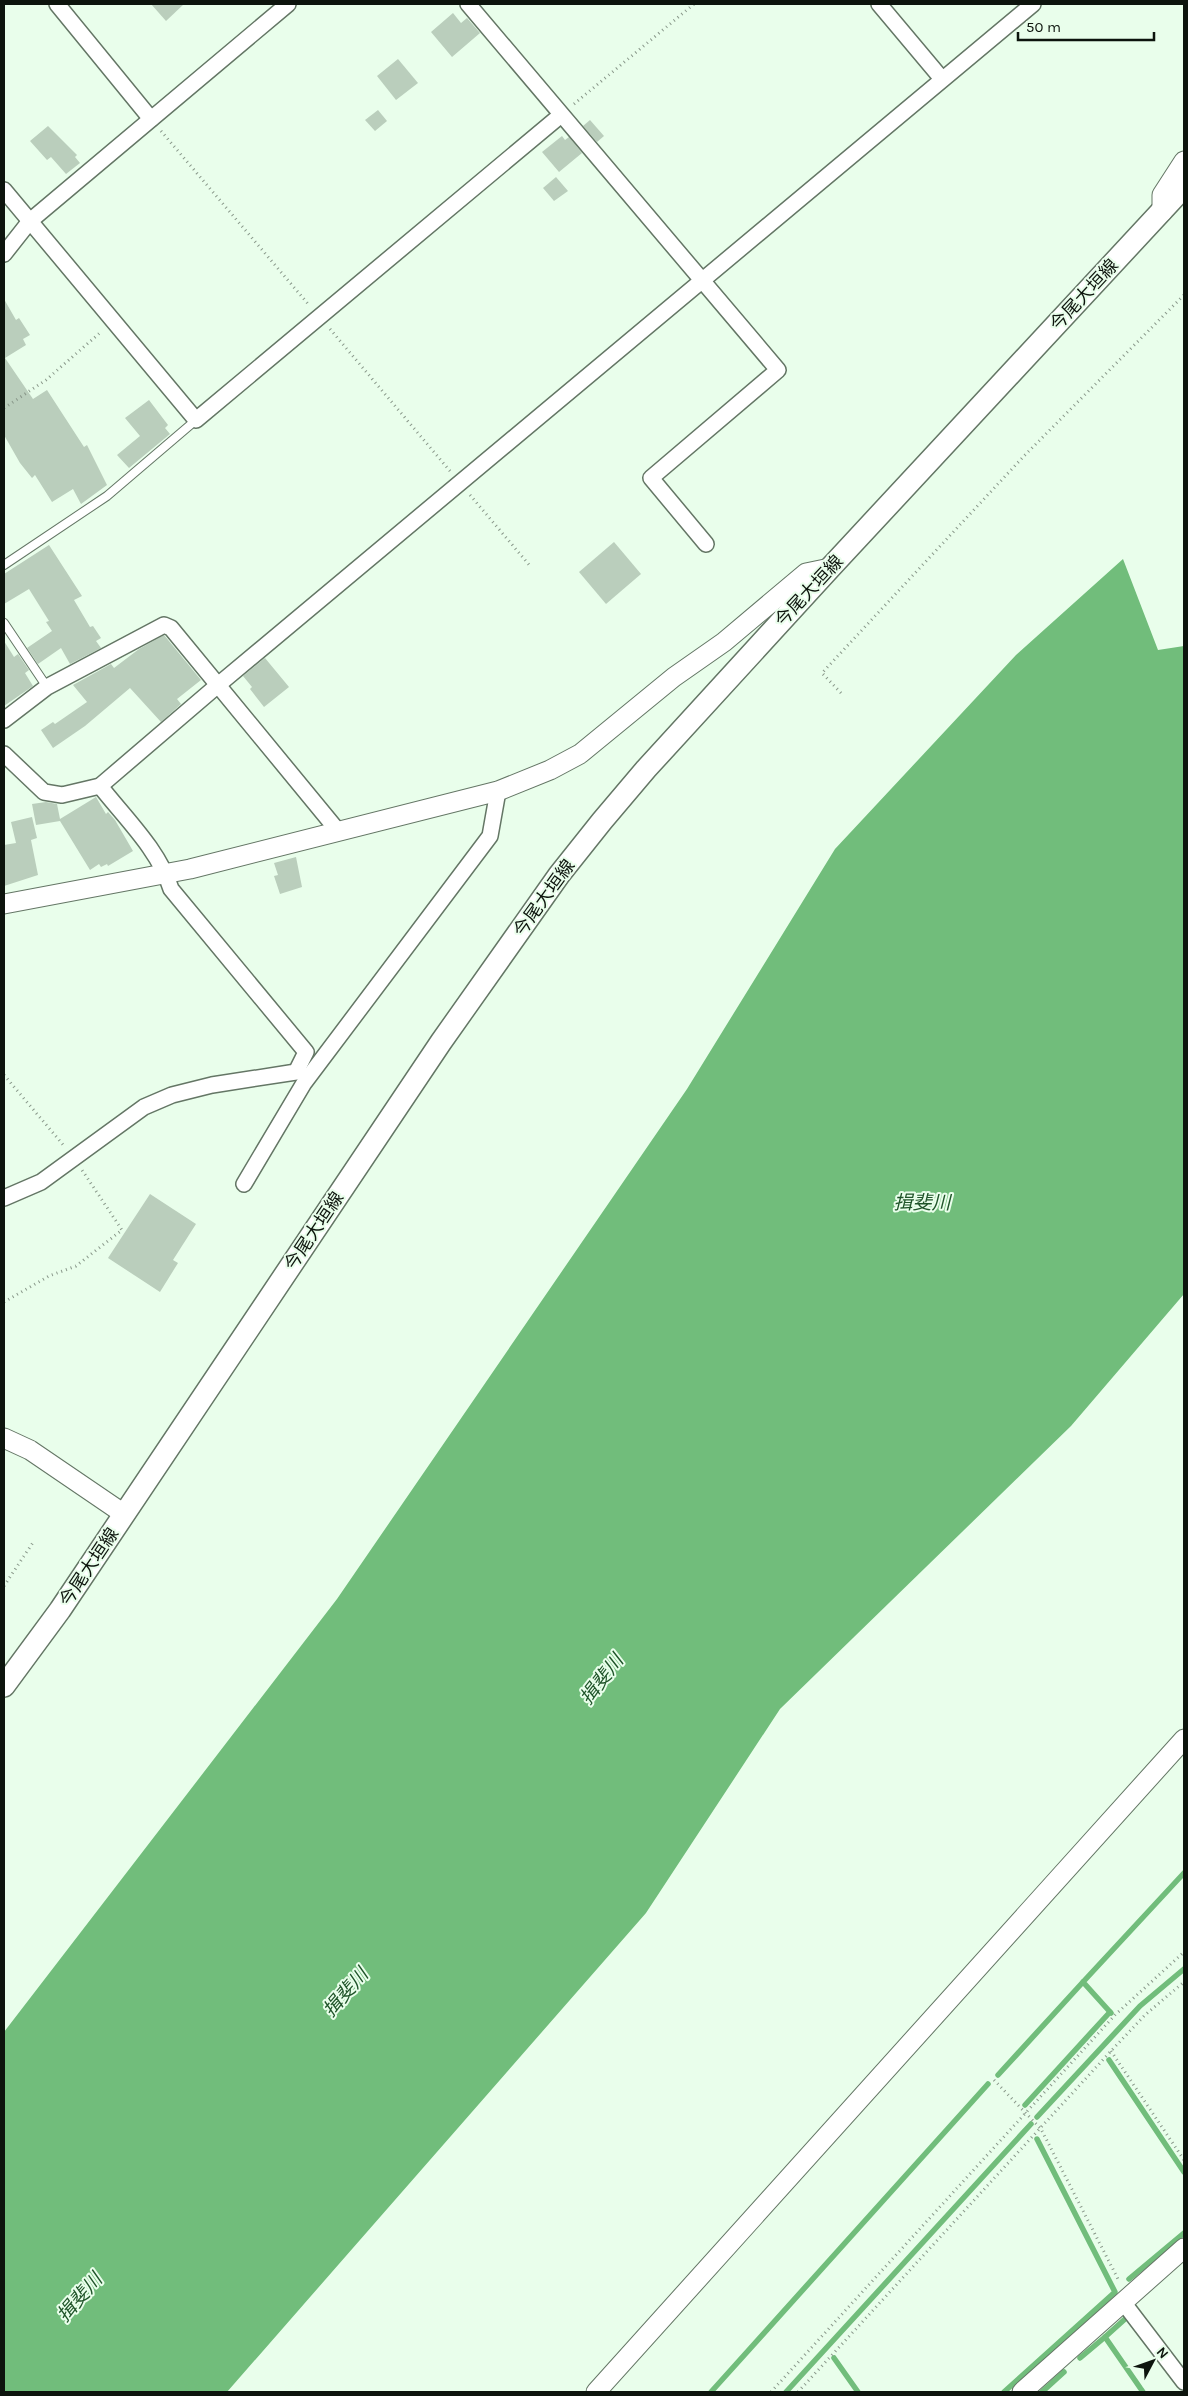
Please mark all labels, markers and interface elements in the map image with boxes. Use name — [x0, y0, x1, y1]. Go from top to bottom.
scale bar — [1018, 10, 1154, 42]
text: 50 m — [1026, 18, 1061, 36]
street label: 今尾大垣線 — [1045, 255, 1123, 335]
street label: 今尾大垣線 — [770, 551, 848, 631]
street label: 今尾大垣線 — [509, 855, 579, 941]
street label: 今尾大垣線 — [280, 1188, 348, 1274]
water label: 揖斐川 — [893, 1192, 952, 1214]
street label: 今尾大垣線 — [55, 1524, 123, 1610]
water label: 揖斐川 — [576, 1649, 629, 1709]
water label: 揖斐川 — [319, 1962, 374, 2021]
water label: 揖斐川 — [53, 2267, 108, 2326]
north arrow — [1128, 2336, 1178, 2386]
text: N — [1153, 2343, 1172, 2362]

